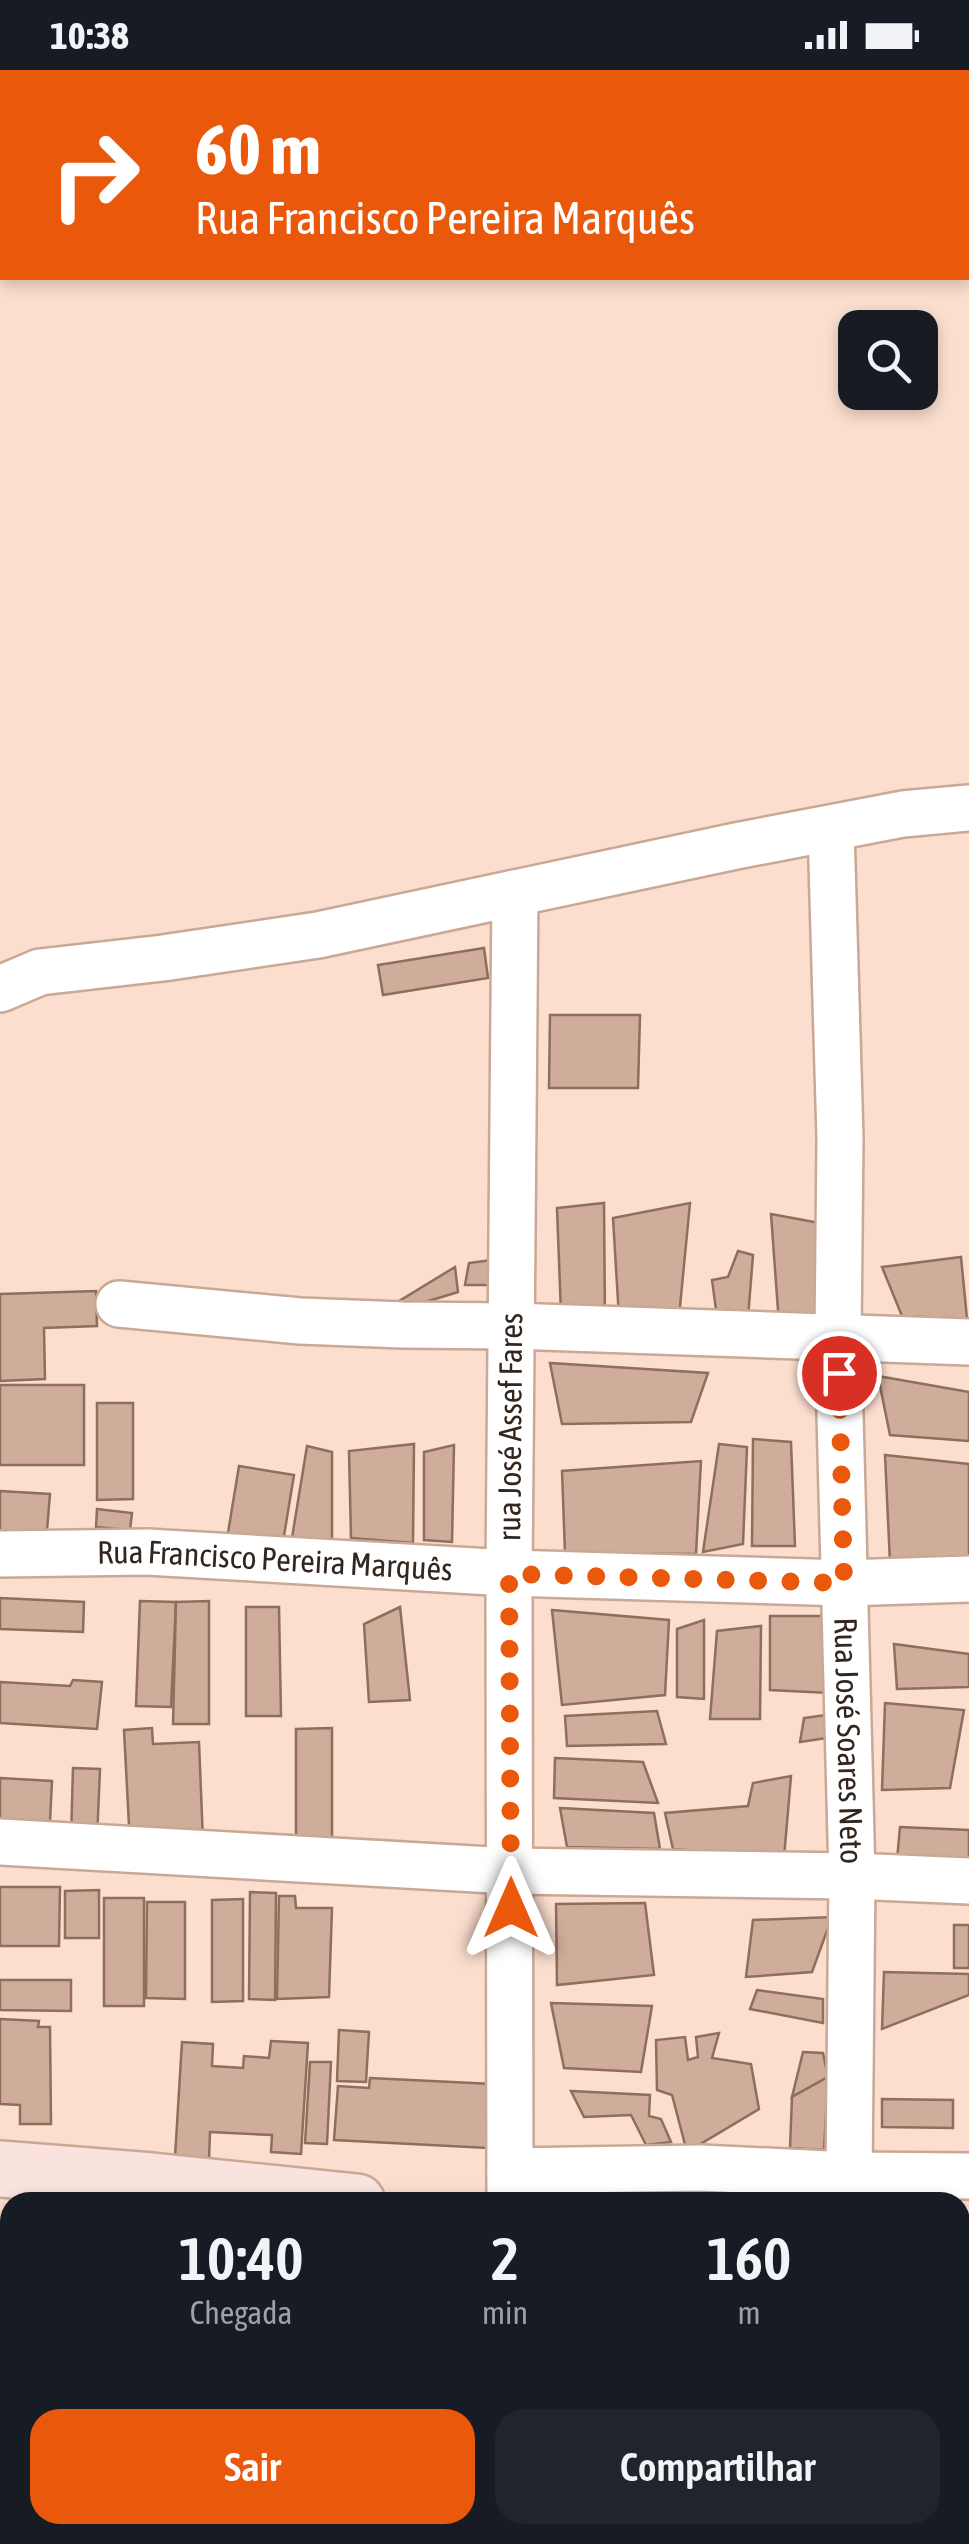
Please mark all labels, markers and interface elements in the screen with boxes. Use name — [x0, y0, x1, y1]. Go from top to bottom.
text: 10:38 — [50, 14, 129, 57]
text: 60 m — [195, 109, 321, 189]
icon: right — [30, 110, 160, 240]
text: Rua Francisco Pereira Marquês — [195, 192, 695, 244]
map controls — [838, 310, 938, 410]
button: search — [838, 310, 938, 410]
street label: rua José Assef Fares — [490, 1313, 529, 1541]
pin — [797, 1331, 882, 1416]
icon: arrive — [812, 1346, 867, 1401]
street label: Rua Francisco Pereira Marquês — [97, 1533, 453, 1588]
street label: Rua José Soares Neto — [827, 1617, 871, 1865]
position arrow — [459, 1856, 563, 1960]
text: 10:40 — [179, 2224, 303, 2293]
text: 2 — [491, 2224, 519, 2293]
text: 160 — [707, 2224, 791, 2293]
text: Chegada — [190, 2294, 292, 2331]
text: min — [482, 2294, 528, 2331]
text: m — [737, 2294, 761, 2331]
button: Sair — [30, 2409, 475, 2524]
button: Compartilhar — [495, 2409, 940, 2524]

